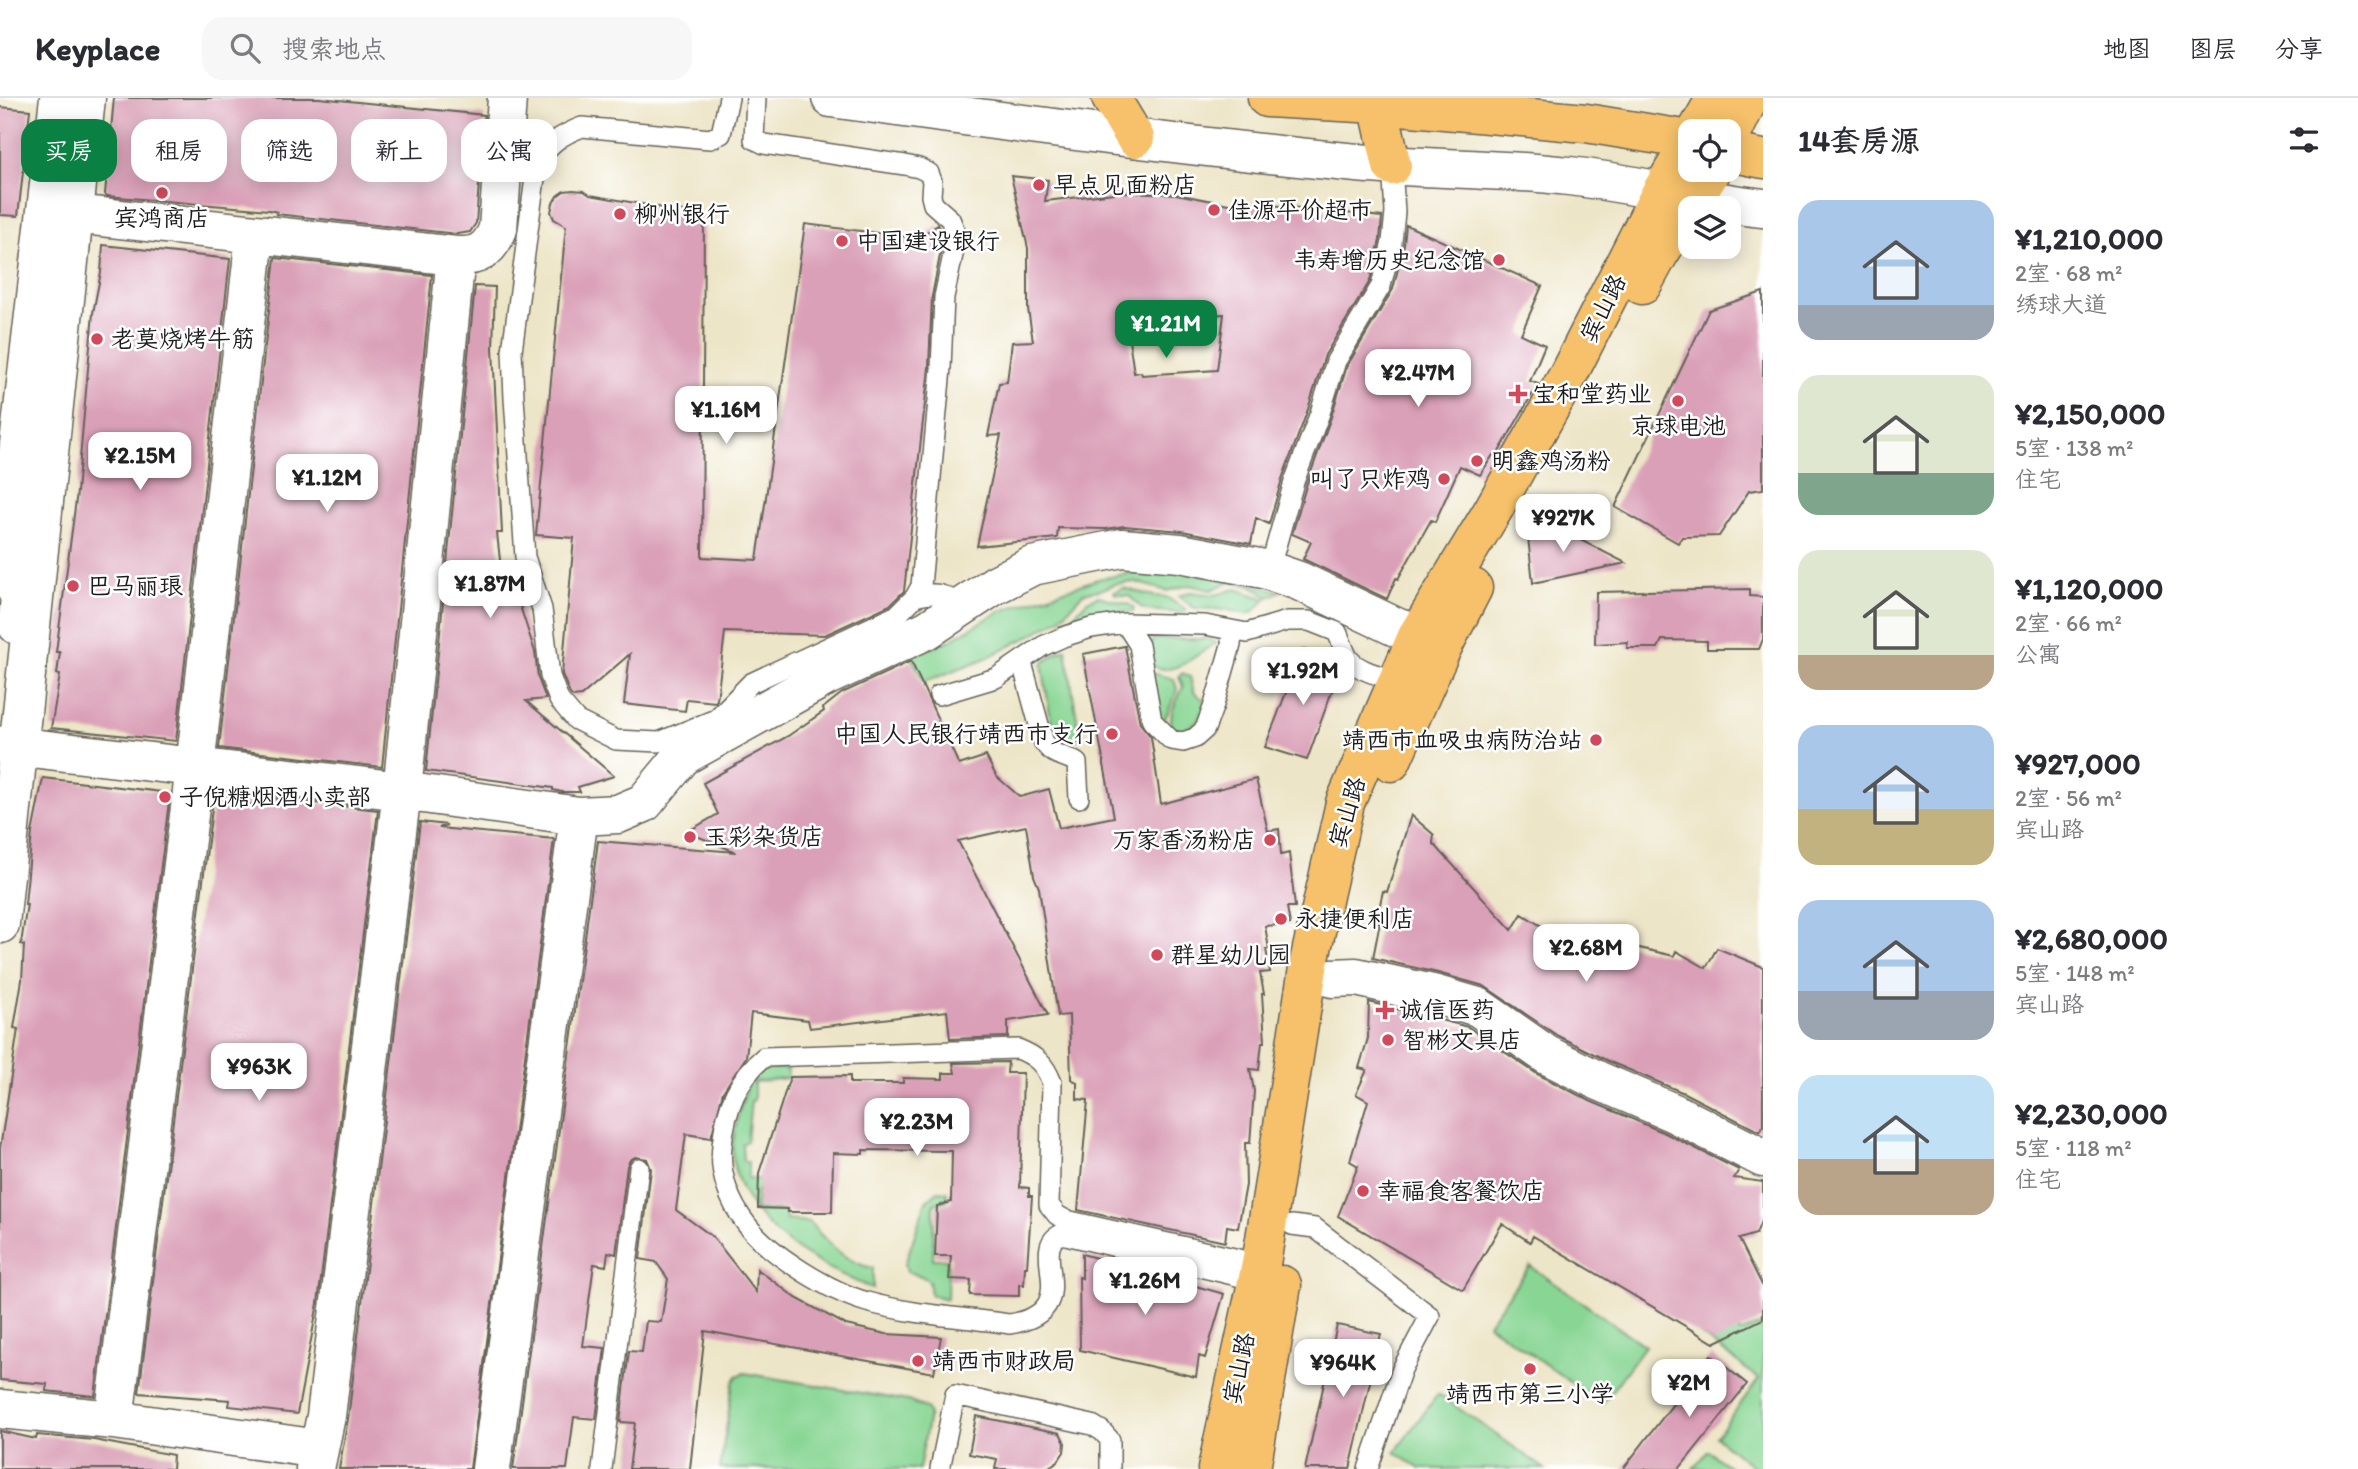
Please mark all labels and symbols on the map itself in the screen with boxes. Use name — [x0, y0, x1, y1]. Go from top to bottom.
place label: 早点见面粉店 — [1053, 170, 1197, 199]
marker: 早点见面粉店 — [1031, 177, 1047, 193]
marker: 宾鸿商店 — [154, 185, 170, 201]
place label: 佳源平价超市 — [1228, 195, 1372, 224]
place label: 柳州银行 — [634, 199, 730, 228]
marker: 佳源平价超市 — [1206, 202, 1222, 218]
place label: 宾鸿商店 — [114, 203, 210, 232]
marker: 柳州银行 — [612, 206, 628, 222]
place label: 中国建设银行 — [856, 226, 1000, 255]
marker: 中国建设银行 — [834, 233, 850, 249]
place label: 韦寿增历史纪念馆 — [1293, 245, 1485, 274]
marker: 韦寿增历史纪念馆 — [1491, 252, 1507, 268]
street label: 宾山路 — [1573, 269, 1632, 346]
pin: ¥1.21M — [1109, 300, 1223, 360]
place label: 老莫烧烤牛筋 — [111, 324, 255, 353]
marker: 老莫烧烤牛筋 — [89, 331, 105, 347]
pin: ¥2.47M — [1361, 350, 1475, 409]
place label: 宝和堂药业 — [1532, 379, 1652, 408]
pin: ¥1.16M — [669, 386, 783, 446]
marker: 宝和堂药业 — [1510, 386, 1526, 402]
marker: 京球电池 — [1670, 393, 1686, 409]
place label: 京球电池 — [1630, 411, 1726, 440]
pin: ¥2.15M — [83, 432, 197, 492]
place label: 明鑫鸡汤粉 — [1491, 446, 1611, 475]
marker: 明鑫鸡汤粉 — [1469, 453, 1485, 469]
pin: ¥1.12M — [270, 454, 384, 514]
place label: 叫了只炸鸡 — [1310, 464, 1430, 493]
marker: 叫了只炸鸡 — [1436, 471, 1452, 487]
pin: ¥927K — [1514, 494, 1612, 554]
pin: ¥1.87M — [433, 560, 547, 620]
place label: 巴马丽琅 — [87, 571, 183, 600]
marker: 巴马丽琅 — [65, 578, 81, 594]
pin: ¥1.92M — [1246, 648, 1360, 707]
place label: 中国人民银行靖西市支行 — [834, 719, 1098, 748]
place label: 靖西市血吸虫病防治站 — [1342, 725, 1582, 754]
marker: 中国人民银行靖西市支行 — [1104, 726, 1120, 742]
marker: 靖西市血吸虫病防治站 — [1588, 732, 1604, 748]
street label: 宾山路 — [1322, 773, 1371, 851]
place label: 子倪糖烟酒小卖部 — [179, 782, 371, 811]
marker: 子倪糖烟酒小卖部 — [157, 789, 173, 805]
place label: 玉彩杂货店 — [704, 822, 824, 851]
place label: 万家香汤粉店 — [1112, 825, 1256, 854]
marker: 玉彩杂货店 — [682, 829, 698, 845]
marker: 万家香汤粉店 — [1262, 832, 1278, 848]
place label: 永捷便利店 — [1295, 904, 1415, 933]
marker: 永捷便利店 — [1273, 911, 1289, 927]
pin: ¥2.68M — [1529, 924, 1643, 984]
place label: 群星幼儿园 — [1171, 940, 1291, 969]
marker: 群星幼儿园 — [1149, 947, 1165, 963]
place label: 诚信医药 — [1399, 995, 1495, 1024]
marker: 诚信医药 — [1377, 1002, 1393, 1018]
place label: 智彬文具店 — [1402, 1025, 1522, 1054]
marker: 智彬文具店 — [1380, 1032, 1396, 1048]
pin: ¥963K — [210, 1044, 308, 1103]
pin: ¥2.23M — [860, 1098, 974, 1158]
place label: 幸福食客餐饮店 — [1377, 1176, 1545, 1205]
marker: 幸福食客餐饮店 — [1355, 1183, 1371, 1199]
pin: ¥1.26M — [1088, 1258, 1202, 1317]
street label: 宾山路 — [1217, 1330, 1260, 1406]
pin: ¥964K — [1294, 1340, 1392, 1399]
place label: 靖西市财政局 — [932, 1346, 1076, 1375]
marker: 靖西市财政局 — [910, 1353, 926, 1369]
pin: ¥2M — [1655, 1360, 1723, 1419]
marker: 靖西市第三小学 — [1522, 1361, 1538, 1377]
place label: 靖西市第三小学 — [1446, 1379, 1614, 1408]

